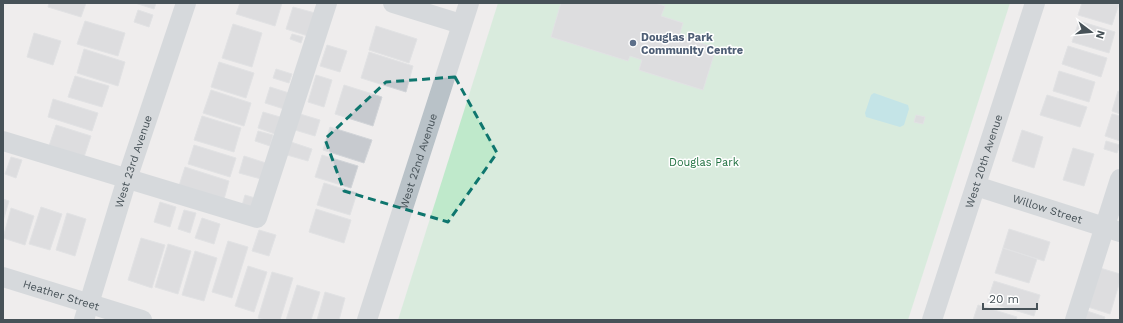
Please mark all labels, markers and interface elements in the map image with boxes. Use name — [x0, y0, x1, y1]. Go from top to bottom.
north arrow — [1071, 12, 1111, 52]
text: N — [1093, 29, 1108, 40]
place label: Douglas Park Community Centre — [641, 31, 743, 57]
marker: Douglas Park Community Centre — [628, 38, 638, 48]
street label: West 22nd Avenue — [397, 112, 440, 211]
street label: West 23rd Avenue — [113, 113, 155, 210]
street label: West 20th Avenue — [963, 113, 1005, 210]
park label: Douglas Park — [669, 156, 739, 169]
street label: Willow Street — [1011, 192, 1084, 227]
street label: Heather Street — [21, 278, 101, 314]
scale bar — [983, 285, 1037, 311]
text: 20 m — [989, 292, 1019, 306]

